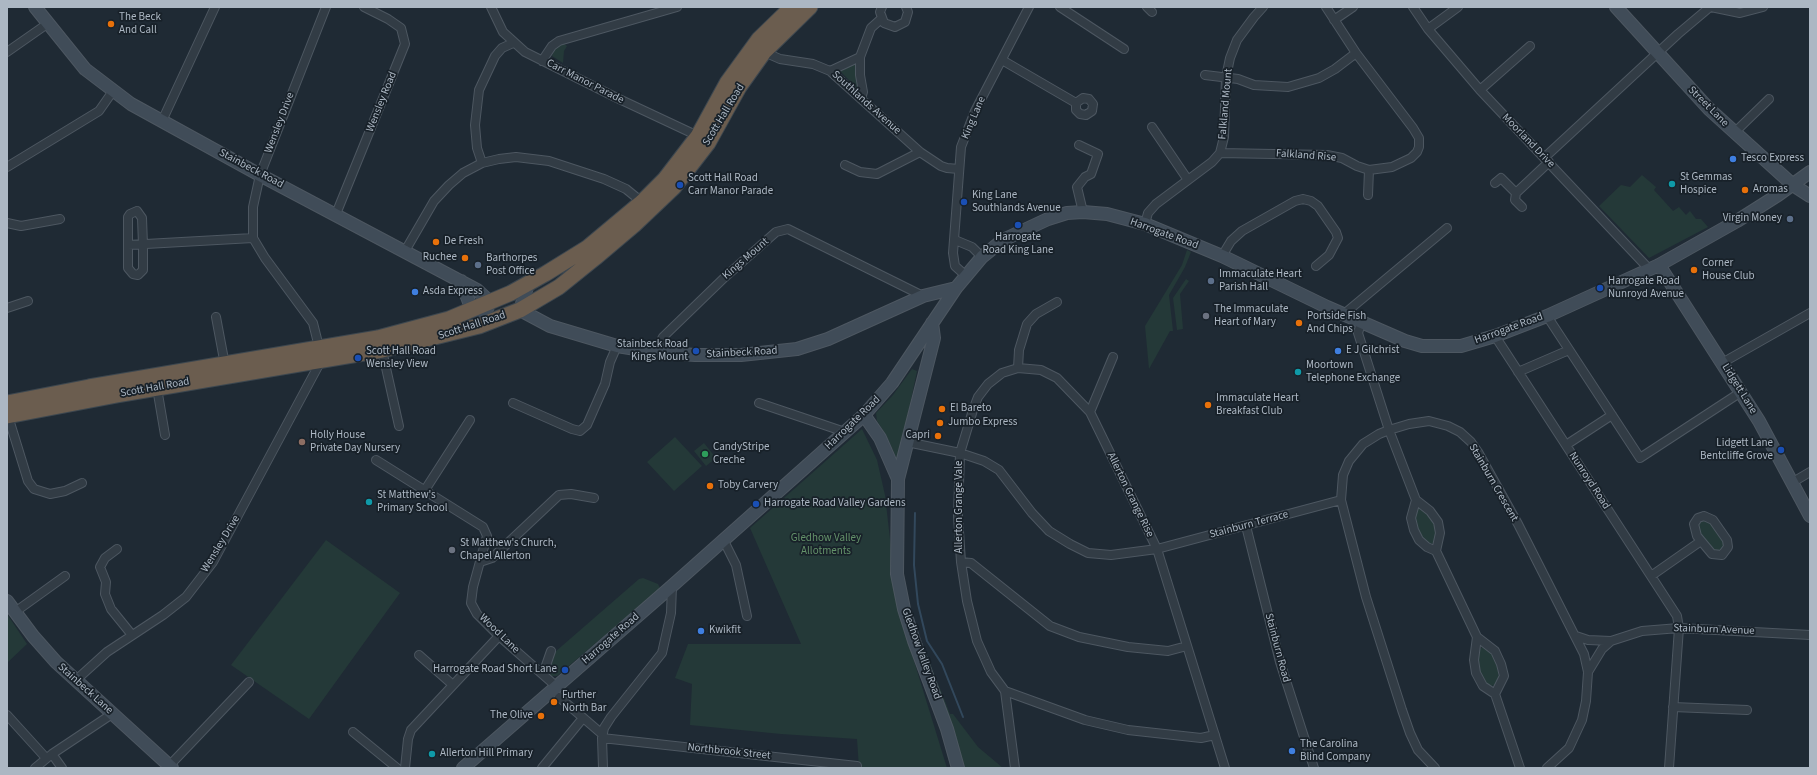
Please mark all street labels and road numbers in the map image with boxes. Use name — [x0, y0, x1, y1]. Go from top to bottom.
street label: Carr Manor Parade — [544, 57, 626, 107]
street label: Southlands Avenue — [829, 68, 903, 138]
street label: Falkland Mount — [1216, 68, 1236, 140]
street label: Wensley Road — [364, 70, 400, 134]
street label: Scott Hall Road — [700, 82, 748, 148]
street label: Street Lane — [1685, 84, 1731, 130]
street label: Wensley Drive — [262, 91, 298, 155]
street label: King Lane — [959, 95, 989, 141]
street label: Moorland Drive — [1499, 111, 1557, 171]
street label: Stainbeck Road — [216, 146, 286, 192]
street label: Falkland Rise — [1275, 147, 1337, 165]
street label: Harrogate Road — [1128, 216, 1200, 252]
street label: Kings Mount — [720, 235, 772, 283]
street label: Scott Hall Road — [437, 309, 507, 343]
street label: Harrogate Road — [1473, 311, 1545, 347]
street label: Stainbeck Road — [706, 345, 778, 361]
street label: Lidgett Lane — [1718, 361, 1760, 417]
street label: Scott Hall Road — [119, 375, 191, 401]
street label: Harrogate Road — [823, 393, 883, 453]
street label: Stainburn Crescent — [1465, 442, 1521, 524]
street label: Allerton Grange Rise — [1104, 450, 1156, 540]
street label: Nunroyd Road — [1566, 450, 1612, 512]
street label: Allerton Grange Vale — [953, 461, 967, 553]
street label: Stainburn Terrace — [1208, 508, 1290, 542]
street label: Wensley Drive — [199, 513, 243, 575]
street label: Gledhow Valley Road — [898, 607, 944, 701]
street label: Harrogate Road — [580, 610, 642, 668]
street label: Wood Lane — [476, 611, 522, 657]
street label: Stainburn Road — [1261, 612, 1293, 684]
street label: Stainburn Avenue — [1673, 622, 1755, 638]
street label: Stainbeck Lane — [55, 661, 115, 717]
street label: Northbrook Street — [687, 741, 771, 763]

